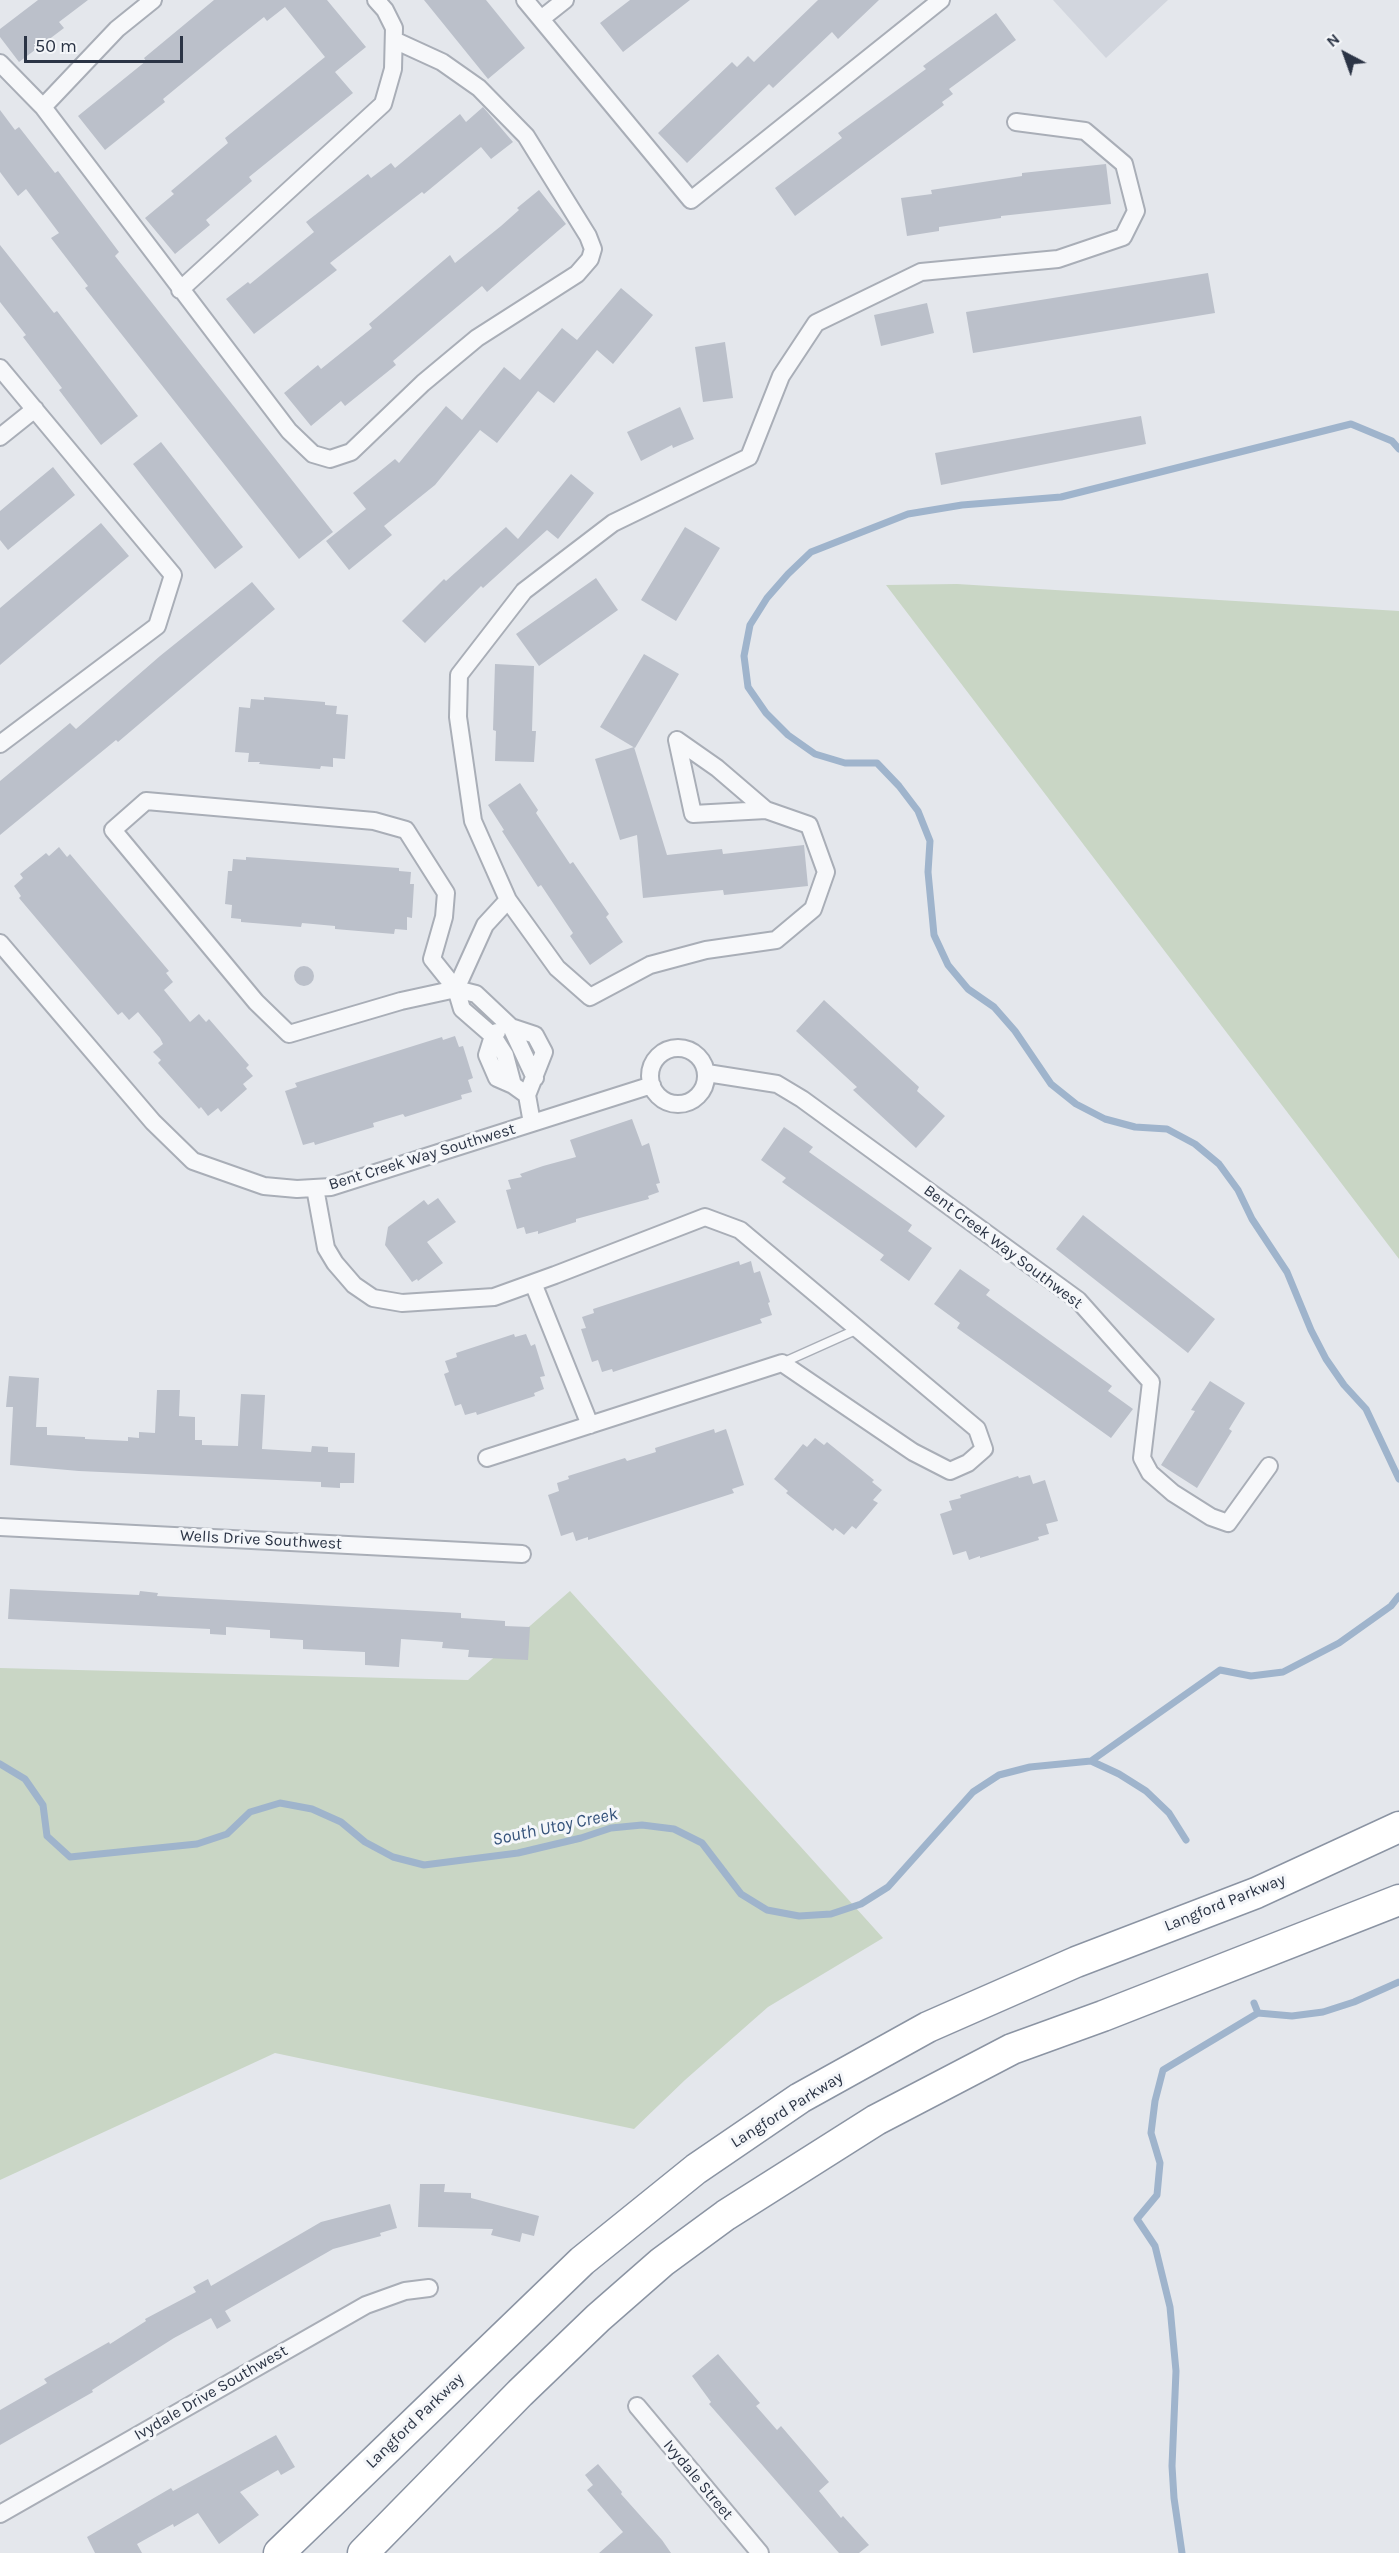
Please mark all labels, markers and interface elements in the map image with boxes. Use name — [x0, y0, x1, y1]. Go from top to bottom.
scale bar — [27, 24, 186, 62]
north arrow — [1315, 24, 1375, 84]
text: N — [1322, 29, 1343, 51]
text: 50 m — [35, 35, 77, 57]
street label: Bent Creek Way Southwest — [326, 1119, 518, 1195]
street label: Bent Creek Way Southwest — [920, 1181, 1086, 1313]
street label: Wells Drive Southwest — [179, 1526, 343, 1554]
water label: South Utoy Creek — [490, 1803, 620, 1851]
street label: Langford Parkway — [1162, 1870, 1288, 1936]
street label: Langford Parkway — [727, 2068, 847, 2152]
street label: Ivydale Drive Southwest — [131, 2341, 291, 2445]
street label: Langford Parkway — [362, 2369, 468, 2473]
street label: Ivydale Street — [659, 2436, 737, 2524]

